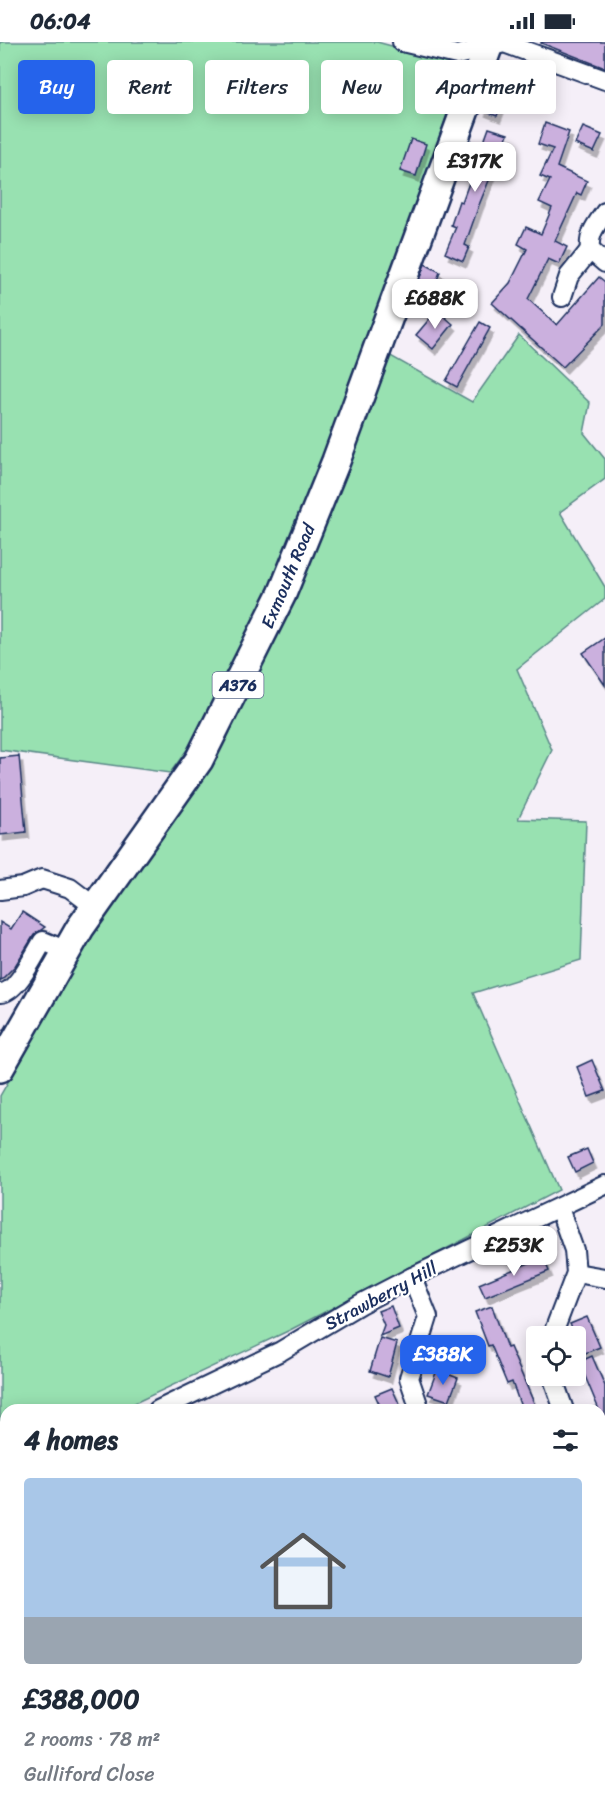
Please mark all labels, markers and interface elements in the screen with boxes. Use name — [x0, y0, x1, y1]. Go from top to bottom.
text: 06:04 — [30, 2, 91, 41]
chip: Buy — [18, 60, 95, 114]
chip: Rent — [107, 60, 193, 114]
chip: Filters — [205, 60, 309, 114]
chip: New — [321, 60, 403, 114]
chip: Apartment — [415, 60, 556, 114]
pin: £317K — [433, 142, 517, 193]
text: £317K — [448, 144, 502, 179]
pin: £688K — [393, 279, 477, 330]
text: £688K — [406, 281, 464, 316]
street label: Exmouth Road — [251, 517, 325, 634]
road number: A376 — [212, 672, 264, 698]
pin: £253K — [472, 1226, 556, 1277]
text: £253K — [485, 1228, 543, 1263]
street label: Strawberry Hill — [319, 1252, 444, 1339]
map controls — [526, 1326, 586, 1386]
button: locate — [526, 1326, 586, 1386]
pin: £388K — [401, 1335, 485, 1386]
text: £388K — [414, 1337, 472, 1372]
text: 4 homes — [24, 1417, 118, 1463]
icon: filters — [549, 1424, 582, 1457]
icon: home — [249, 1517, 357, 1625]
text: £388,000 — [24, 1676, 140, 1722]
text: 2 rooms · 78 m² — [24, 1722, 160, 1757]
text: Gulliford Close — [24, 1757, 154, 1792]

